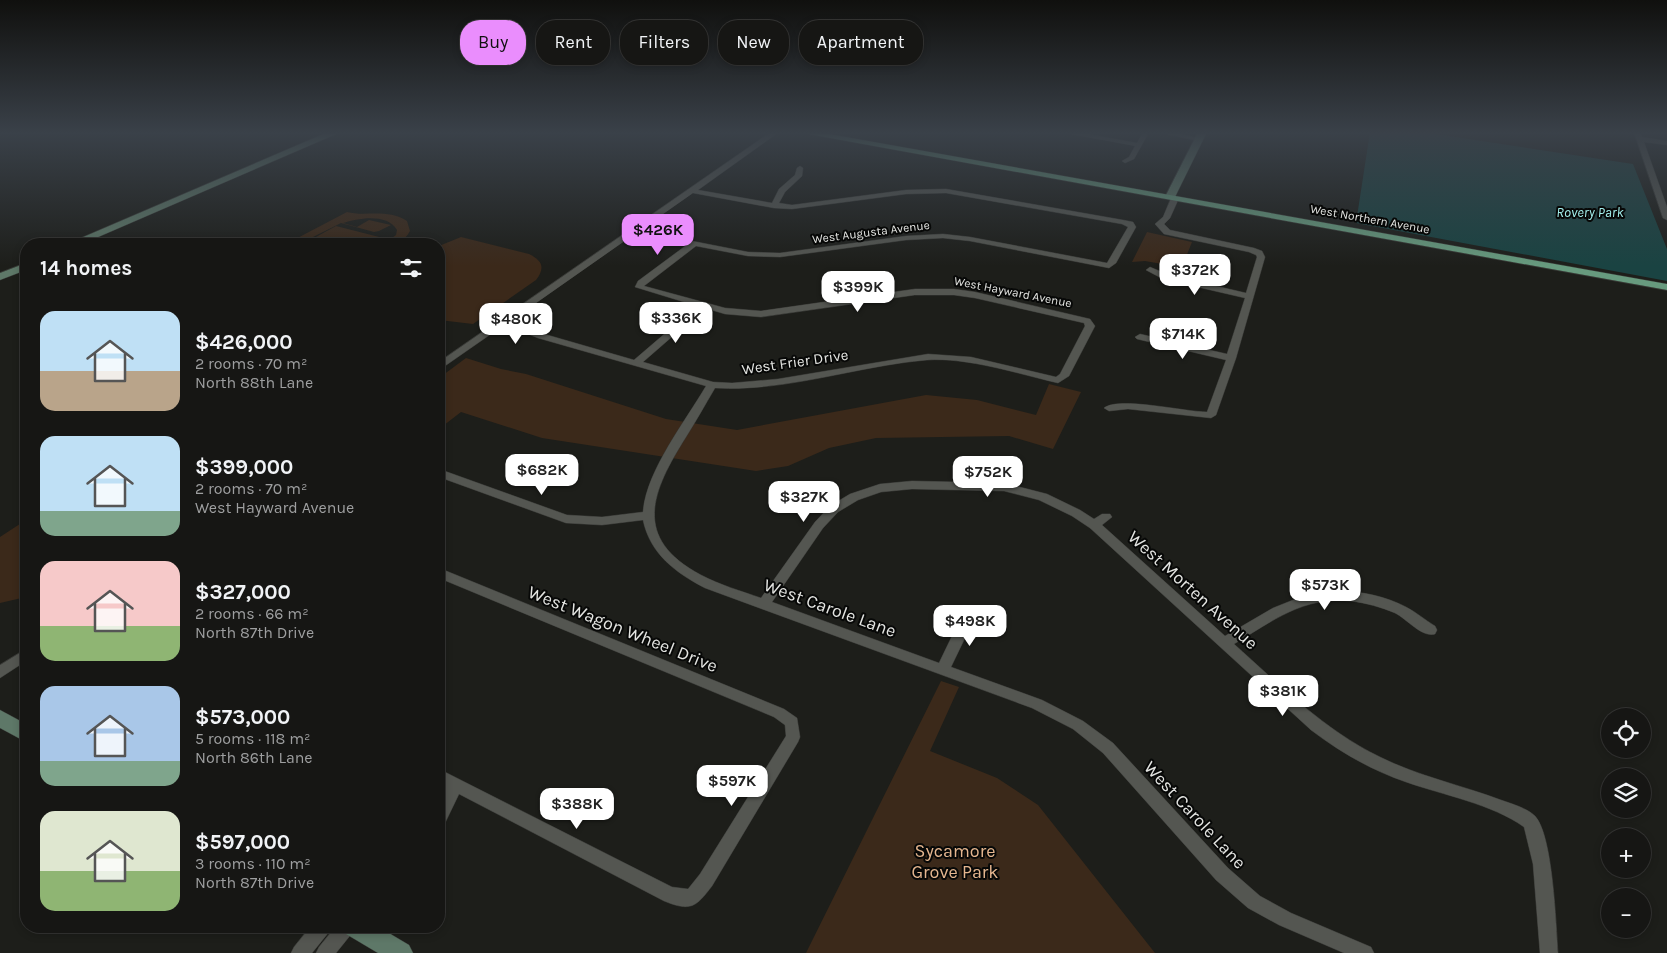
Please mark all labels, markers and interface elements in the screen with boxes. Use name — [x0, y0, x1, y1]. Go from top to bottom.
chip: Buy — [460, 20, 526, 65]
chip: Rent — [536, 20, 610, 65]
chip: Filters — [620, 20, 708, 65]
chip: New — [718, 20, 789, 65]
chip: Apartment — [799, 20, 923, 65]
street label: West Northern Avenue — [1309, 202, 1431, 236]
water label: Rovery Park — [1556, 204, 1625, 221]
pin: $426K — [623, 214, 693, 256]
street label: West Augusta Avenue — [812, 218, 930, 246]
text: $426K — [633, 220, 683, 239]
icon: filters — [397, 254, 425, 282]
pin: $372K — [1160, 254, 1230, 296]
text: 14 homes — [40, 256, 132, 280]
text: $372K — [1170, 260, 1220, 279]
pin: $399K — [823, 270, 893, 313]
street label: West Hayward Avenue — [953, 274, 1073, 310]
text: $399K — [833, 277, 883, 296]
pin: $480K — [481, 302, 551, 345]
pin: $336K — [641, 302, 711, 344]
text: $336K — [650, 308, 702, 327]
text: $480K — [490, 309, 542, 328]
pin: $714K — [1148, 318, 1218, 360]
text: $714K — [1161, 324, 1205, 343]
text: $426,000 — [195, 330, 293, 354]
icon: home — [80, 331, 140, 391]
street label: West Frier Drive — [741, 346, 849, 378]
text: 2 rooms · 70 m² — [195, 354, 307, 373]
text: North 88th Lane — [195, 373, 313, 392]
pin: $682K — [507, 454, 577, 496]
text: $399,000 — [195, 455, 293, 479]
icon: home — [80, 456, 140, 516]
pin: $752K — [953, 456, 1023, 498]
text: $682K — [516, 460, 568, 479]
text: $752K — [964, 462, 1012, 481]
text: 2 rooms · 70 m² — [195, 479, 307, 498]
pin: $327K — [769, 480, 839, 523]
text: $327K — [779, 487, 829, 506]
text: West Hayward Avenue — [195, 498, 354, 517]
street label: West Morten Avenue — [1123, 526, 1263, 654]
pin: $573K — [1290, 568, 1360, 611]
street label: West Carole Lane — [761, 574, 899, 642]
text: $573K — [1301, 575, 1349, 594]
text: $327,000 — [195, 580, 291, 604]
icon: home — [80, 581, 140, 641]
street label: West Wagon Wheel Drive — [525, 581, 721, 677]
text: 2 rooms · 66 m² — [195, 604, 309, 623]
pin: $498K — [935, 604, 1005, 647]
text: $498K — [944, 611, 996, 630]
text: North 87th Drive — [195, 623, 314, 642]
pin: $381K — [1248, 674, 1318, 717]
text: $381K — [1259, 681, 1307, 700]
text: $573,000 — [195, 705, 290, 729]
icon: home — [80, 706, 140, 766]
map controls — [1601, 708, 1651, 938]
button: locate — [1601, 708, 1651, 758]
text: 5 rooms · 118 m² — [195, 729, 311, 748]
text: North 86th Lane — [195, 748, 313, 767]
street label: West Carole Lane — [1139, 756, 1251, 874]
pin: $597K — [697, 764, 767, 807]
button: layers — [1601, 768, 1651, 818]
text: $597K — [708, 771, 756, 790]
pin: $388K — [542, 788, 612, 830]
text: $388K — [551, 794, 603, 813]
button: + — [1601, 828, 1651, 878]
text: $597,000 — [195, 830, 290, 854]
icon: home — [80, 831, 140, 891]
park label: Sycamore Grove Park — [911, 840, 999, 883]
text: 3 rooms · 110 m² — [195, 854, 311, 873]
text: North 87th Drive — [195, 873, 314, 892]
button: − — [1601, 888, 1651, 938]

